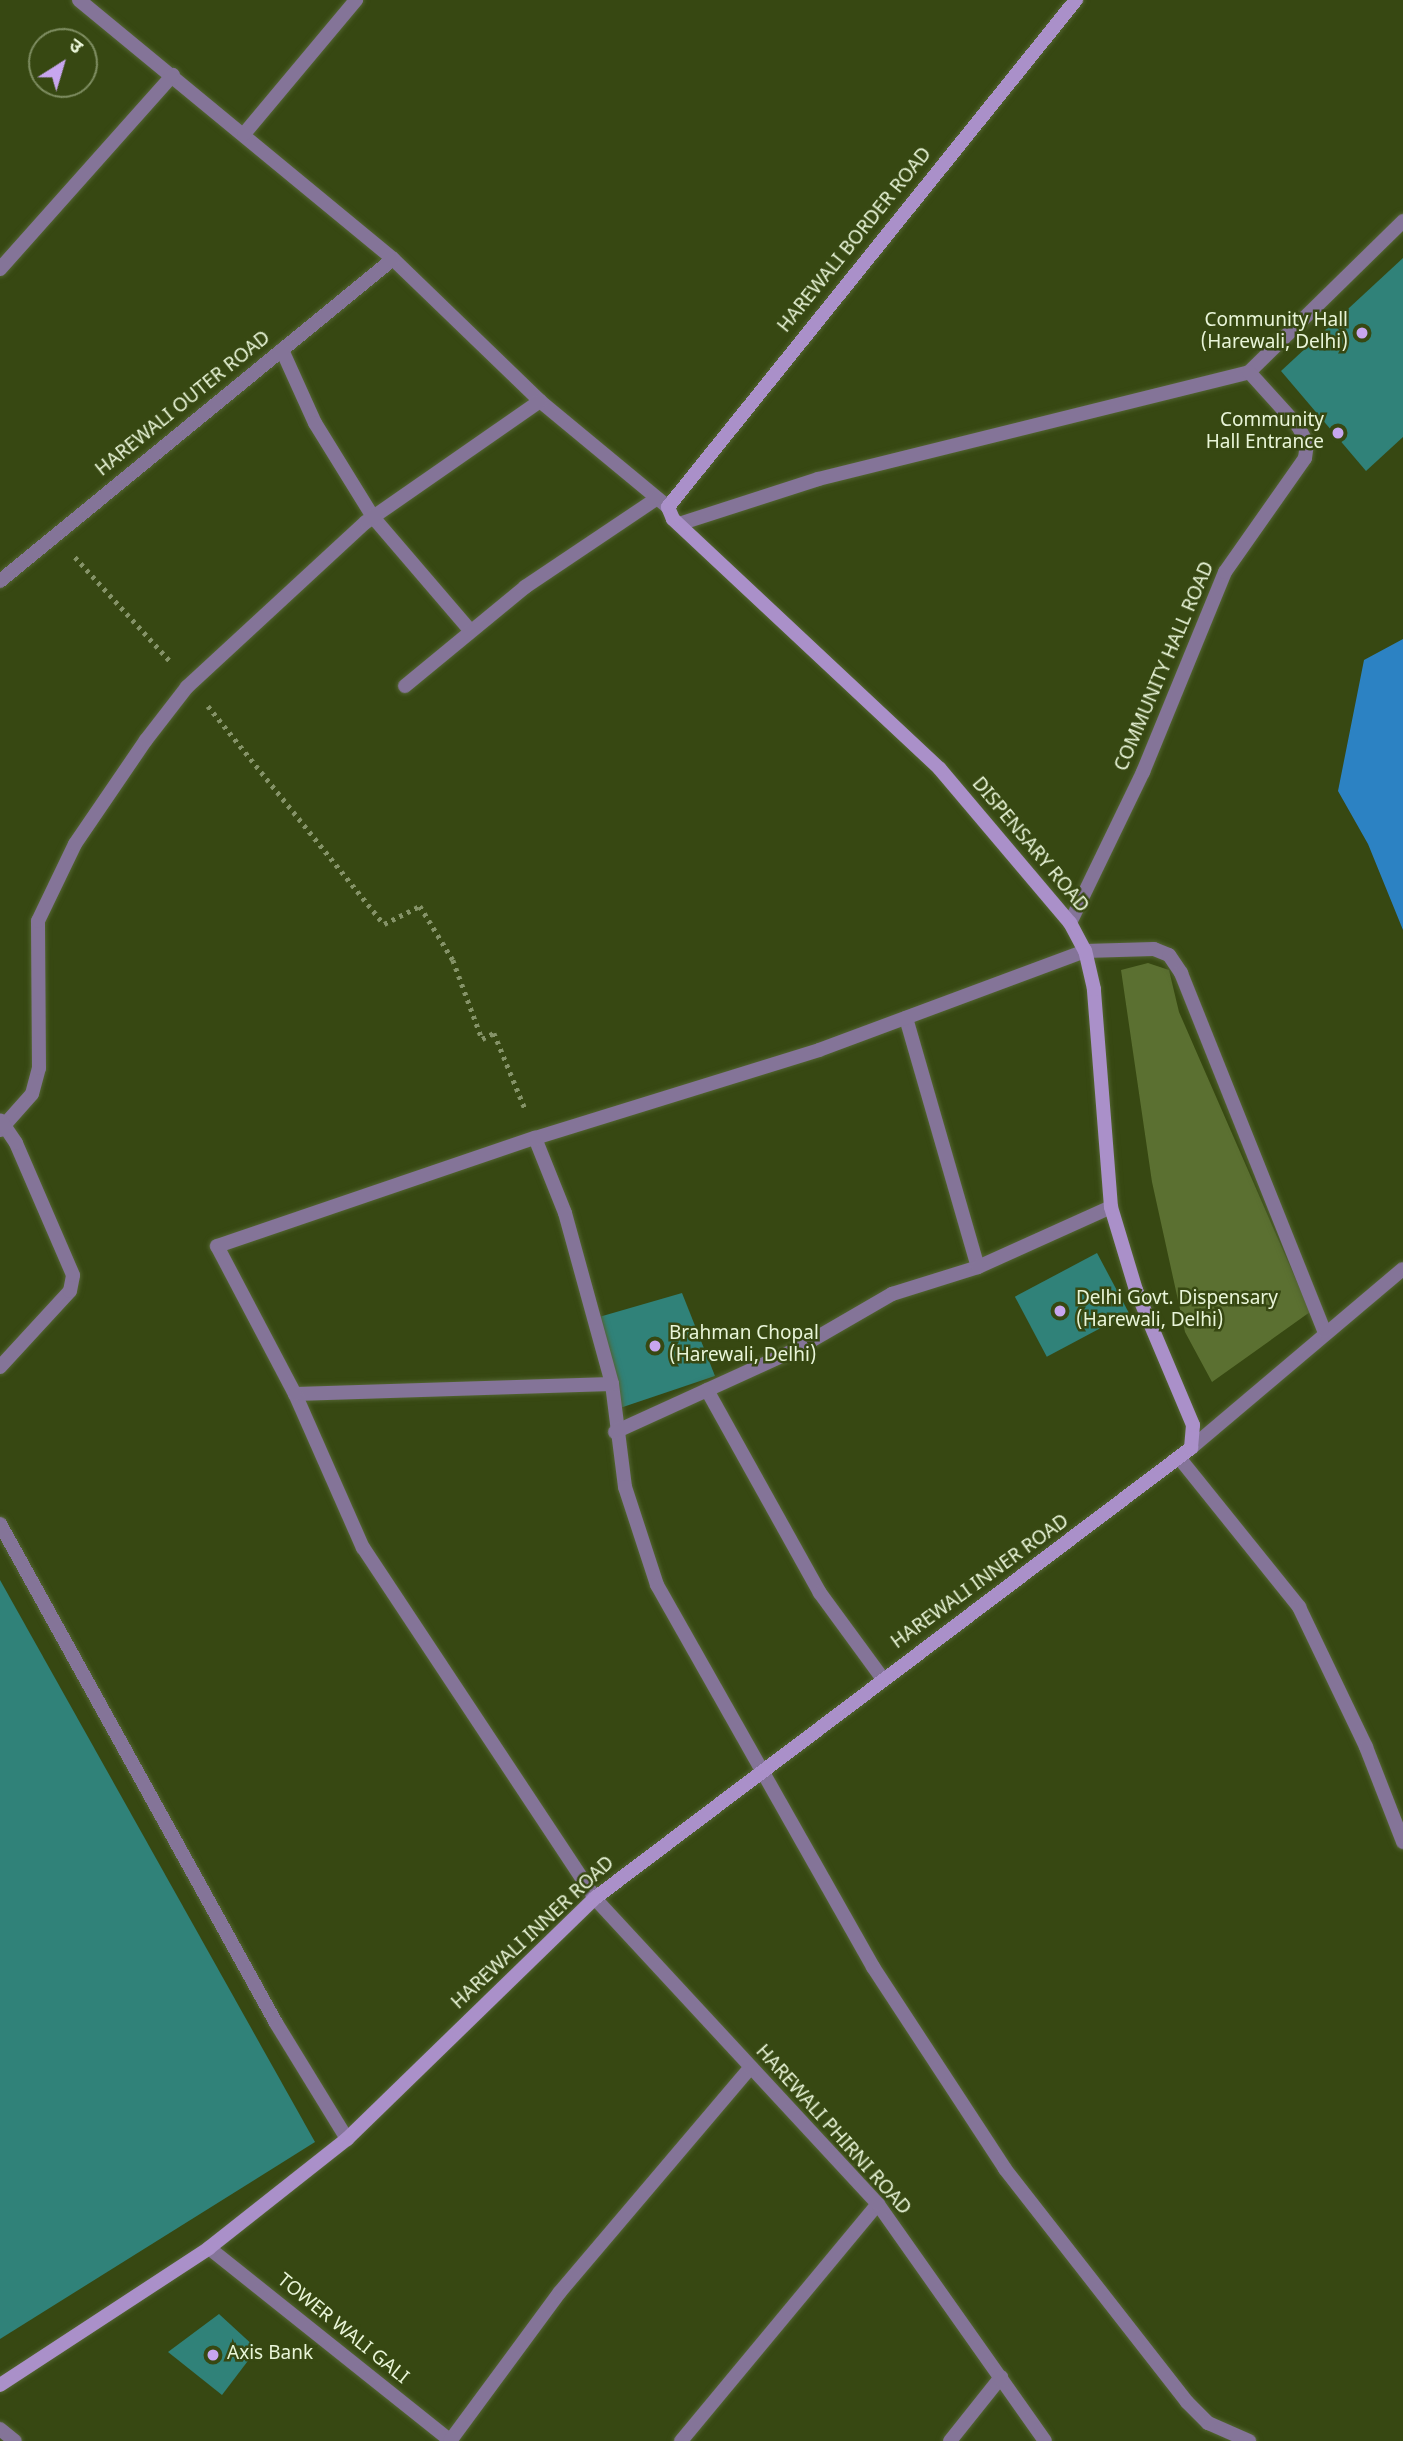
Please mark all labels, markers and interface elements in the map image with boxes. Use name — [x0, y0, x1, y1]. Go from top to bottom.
north arrow — [28, 28, 98, 98]
text: उ — [63, 34, 87, 61]
street label: HAREWALI BORDER ROAD — [774, 144, 938, 338]
place label: Community Hall (Harewali, Delhi) — [1200, 311, 1348, 355]
marker: Community Hall (Harewali, Delhi) — [1354, 325, 1370, 341]
street label: HAREWALI OUTER ROAD — [92, 328, 276, 482]
place label: Community Hall Entrance — [1206, 411, 1324, 455]
marker: Community Hall Entrance — [1330, 425, 1346, 441]
street label: COMMUNITY HALL ROAD — [1111, 559, 1221, 775]
street label: DISPENSARY ROAD — [966, 774, 1092, 918]
place label: Delhi Govt. Dispensary (Harewali, Delhi) — [1076, 1289, 1278, 1333]
marker: Delhi Govt. Dispensary (Harewali, Delhi) — [1050, 1301, 1070, 1321]
place label: Brahman Chopal (Harewali, Delhi) — [669, 1324, 819, 1368]
marker: Brahman Chopal (Harewali, Delhi) — [647, 1338, 663, 1354]
street label: HAREWALI INNER ROAD — [888, 1511, 1074, 1655]
street label: HAREWALI INNER ROAD — [448, 1853, 620, 2015]
street label: HAREWALI PHIRNI ROAD — [750, 2041, 914, 2221]
street label: TOWER WALI GALI — [272, 2270, 412, 2390]
place label: Axis Bank — [227, 2344, 313, 2366]
marker: Axis Bank — [205, 2347, 221, 2363]

